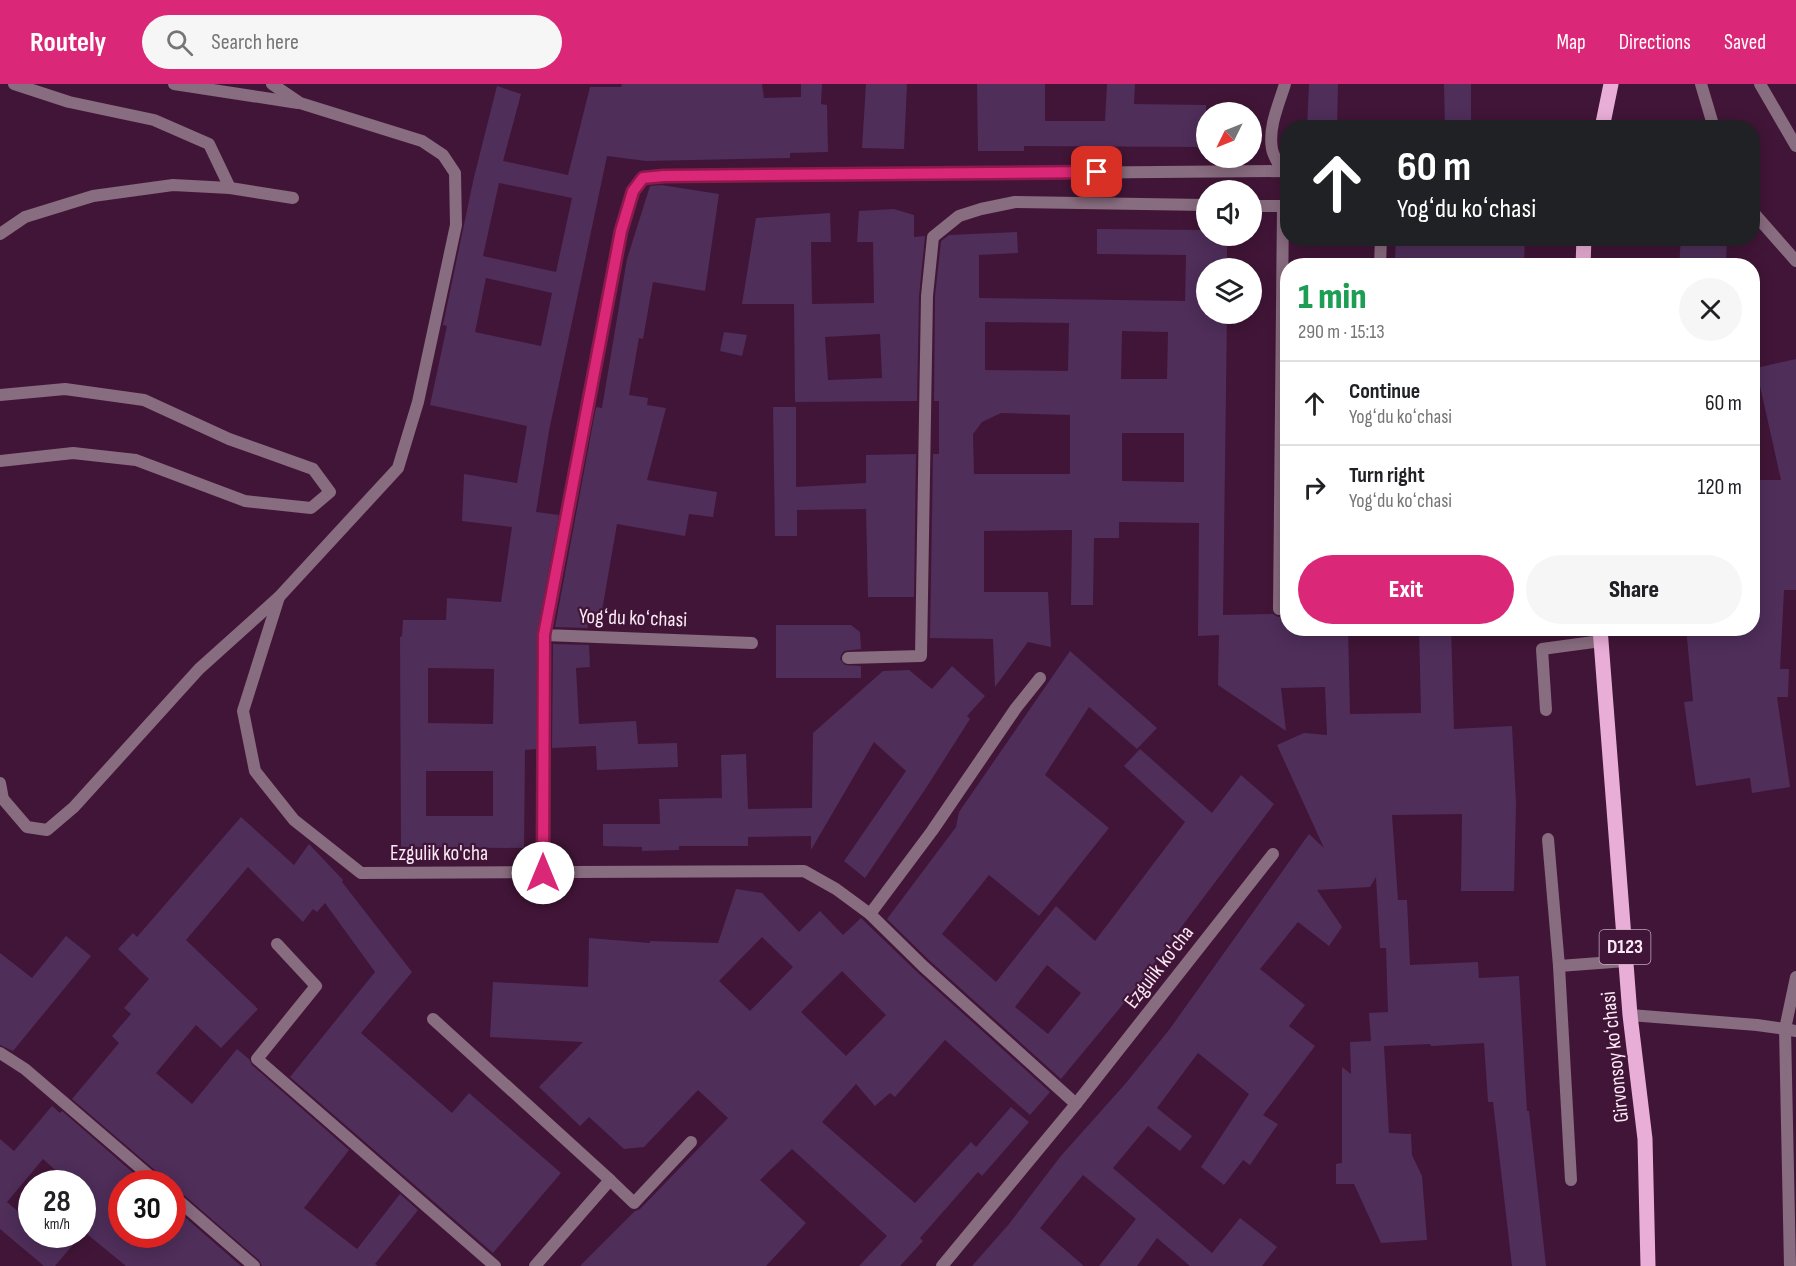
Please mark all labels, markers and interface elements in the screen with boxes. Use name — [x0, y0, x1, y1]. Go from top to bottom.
search box — [142, 15, 562, 69]
text: Routely — [30, 26, 106, 59]
icon: search — [163, 26, 196, 59]
text: Search here — [211, 29, 299, 56]
text: Map — [1556, 30, 1586, 55]
text: Directions — [1619, 30, 1691, 55]
text: Saved — [1724, 30, 1766, 55]
north arrow — [1196, 102, 1262, 168]
map controls — [1196, 102, 1262, 324]
text: 60 m — [1397, 142, 1471, 193]
icon: ahead — [1298, 144, 1376, 222]
pin — [1071, 146, 1122, 197]
icon: arrive — [1080, 155, 1113, 188]
button: sound — [1196, 180, 1262, 246]
text: Yogʻdu koʻchasi — [1397, 193, 1536, 225]
button: layers — [1196, 258, 1262, 324]
text: 1 min — [1298, 276, 1366, 319]
button: close — [1679, 278, 1742, 341]
text: 290 m · 15:13 — [1298, 320, 1385, 344]
text: Continue — [1349, 378, 1420, 405]
icon: ahead — [1298, 387, 1331, 420]
text: 60 m — [1705, 390, 1742, 417]
text: Yogʻdu koʻchasi — [1349, 405, 1452, 429]
text: Turn right — [1349, 462, 1425, 489]
icon: right — [1298, 471, 1331, 504]
text: 120 m — [1698, 474, 1742, 501]
text: Yogʻdu koʻchasi — [1349, 489, 1452, 513]
button: Exit — [1298, 555, 1514, 624]
button: Share — [1526, 555, 1742, 624]
street label: Yogʻdu koʻchasi — [578, 604, 688, 632]
street label: Ezgulik ko'cha — [390, 841, 488, 866]
position arrow — [511, 841, 575, 905]
street label: Ezgulik ko'cha — [1119, 921, 1199, 1013]
road number: D123 — [1600, 930, 1650, 964]
street label: Girvonsoy koʻchasi — [1596, 990, 1634, 1124]
speed limit sign: 30 — [108, 1170, 186, 1248]
text: 28 — [43, 1184, 71, 1220]
text: km/h — [44, 1215, 70, 1234]

